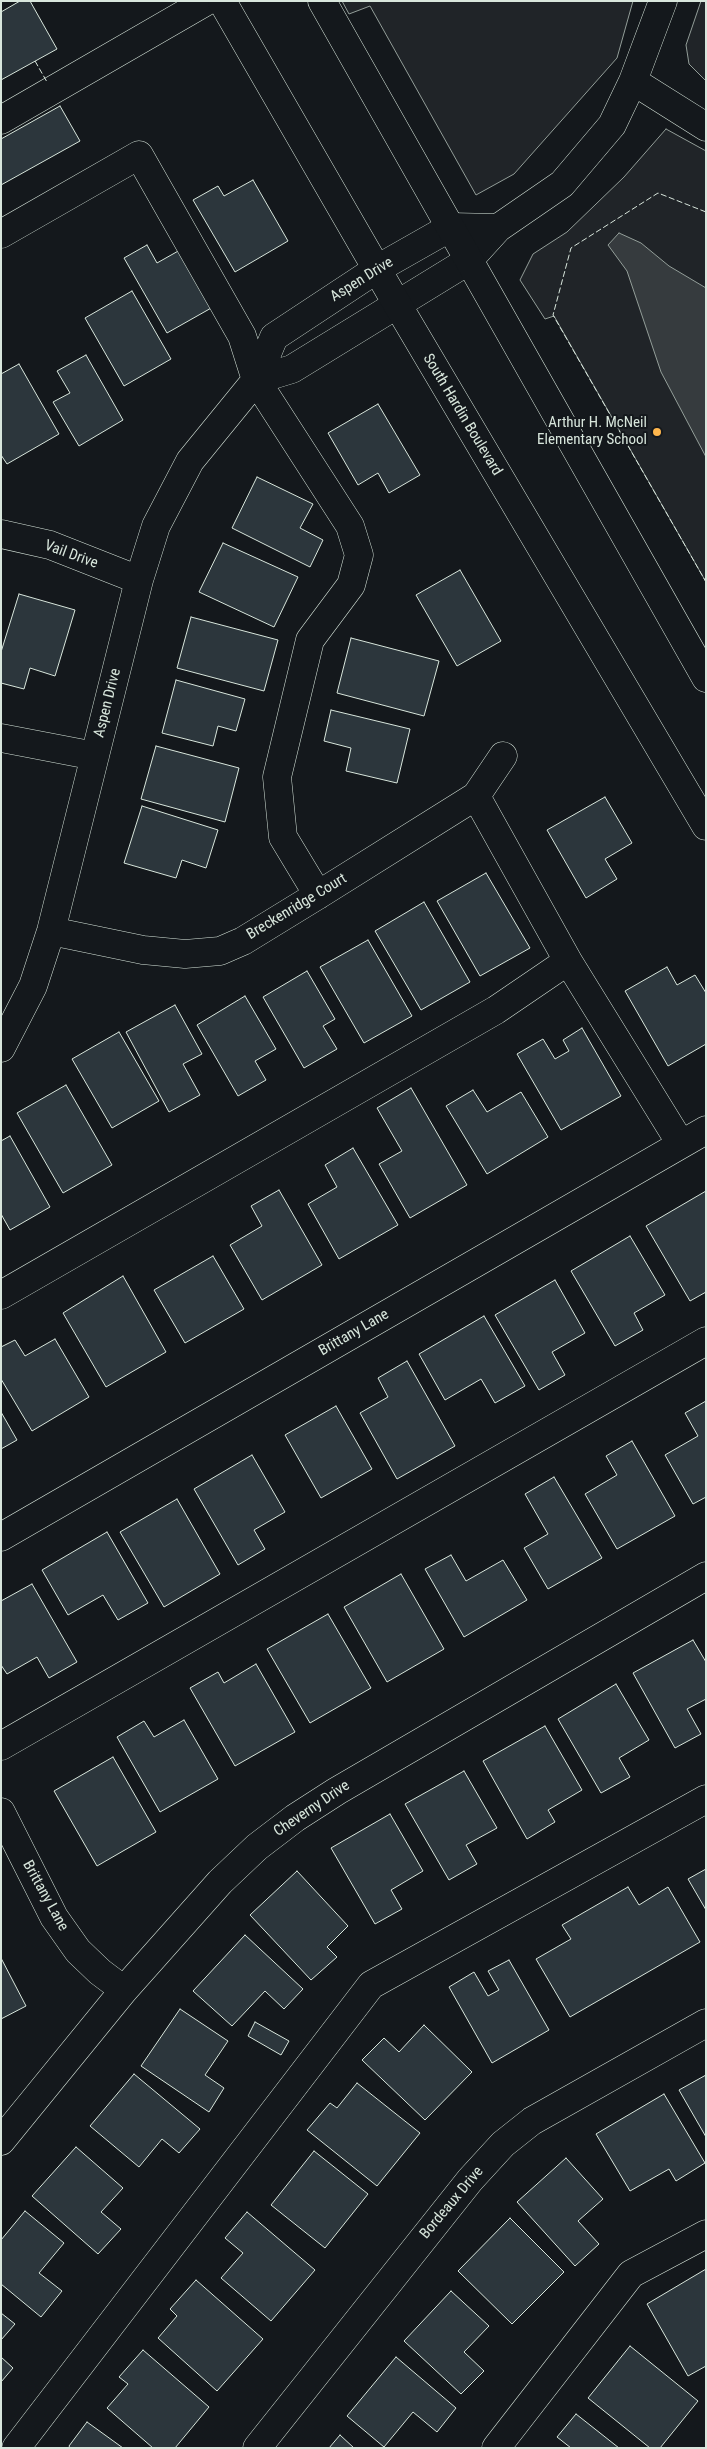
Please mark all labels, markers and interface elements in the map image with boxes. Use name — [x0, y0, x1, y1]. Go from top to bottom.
street label: Aspen Drive — [327, 254, 397, 306]
street label: South Hardin Boulevard — [419, 351, 505, 479]
place label: Arthur H. McNeil Elementary School — [537, 414, 647, 449]
marker: Arthur H. McNeil Elementary School — [651, 426, 663, 438]
street label: Vail Drive — [42, 537, 100, 573]
street label: Aspen Drive — [91, 667, 125, 739]
street label: Breckenridge Court — [244, 870, 350, 944]
street label: Brittany Lane — [316, 1306, 392, 1360]
street label: Cheverny Drive — [271, 1777, 353, 1841]
street label: Brittany Lane — [18, 1858, 72, 1934]
street label: Bordeaux Drive — [416, 2163, 488, 2243]

